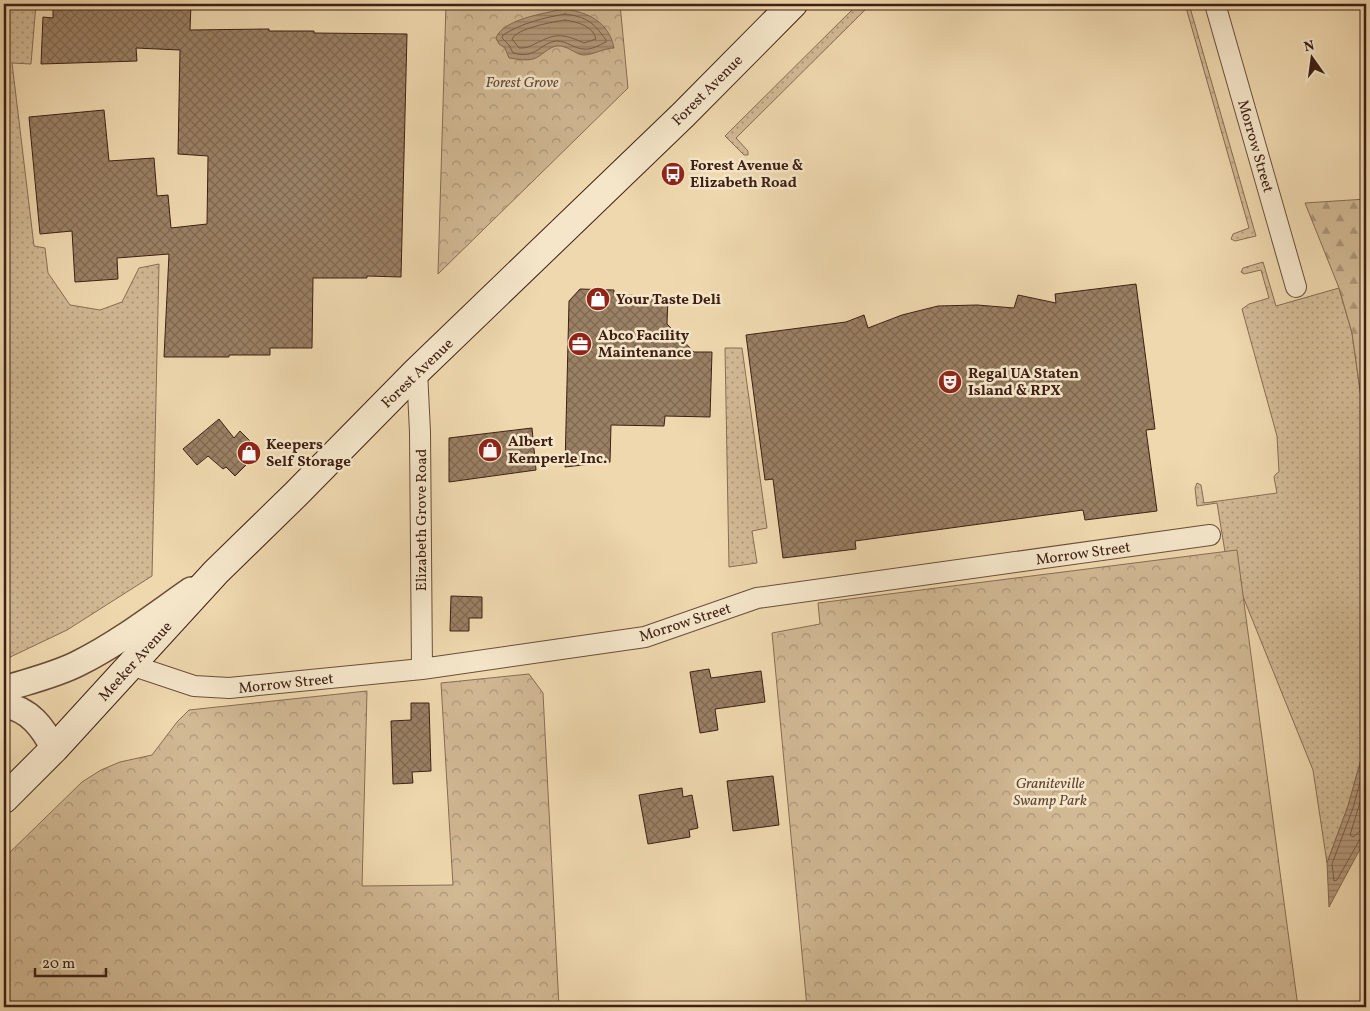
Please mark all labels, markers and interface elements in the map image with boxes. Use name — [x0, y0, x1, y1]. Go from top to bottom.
north arrow — [1288, 32, 1338, 82]
text: N — [1302, 36, 1316, 57]
street label: Forest Avenue — [668, 51, 748, 131]
park label: Forest Grove — [485, 73, 559, 94]
street label: Morrow Street — [1231, 98, 1278, 195]
place label: Forest Avenue & Elizabeth Road — [690, 156, 803, 194]
bus stop icon: Forest Avenue & Elizabeth Road — [660, 161, 686, 187]
shop icon: Your Taste Deli — [585, 286, 611, 312]
place label: Your Taste Deli — [616, 290, 721, 311]
place label: Abco Facility Maintenance — [598, 326, 692, 364]
office icon: Abco Facility Maintenance — [567, 331, 593, 357]
street label: Forest Avenue — [377, 334, 459, 414]
place label: Regal UA Staten Island & RPX — [968, 364, 1079, 402]
theatre icon: Regal UA Staten Island & RPX — [937, 369, 963, 395]
place label: Albert Kemperle Inc. — [508, 432, 607, 470]
place label: Keepers Self Storage — [266, 435, 351, 473]
shop icon: Albert Kemperle Inc. — [477, 437, 503, 463]
shop icon: Keepers Self Storage — [236, 440, 262, 466]
street label: Elizabeth Grove Road — [412, 449, 433, 591]
street label: Morrow Street — [1034, 537, 1132, 572]
street label: Morrow Street — [637, 599, 734, 648]
street label: Meeker Avenue — [94, 617, 178, 707]
street label: Morrow Street — [238, 669, 335, 700]
park label: Graniteville Swamp Park — [1013, 774, 1087, 812]
scale bar — [35, 946, 106, 978]
text: 20 m — [42, 954, 75, 975]

